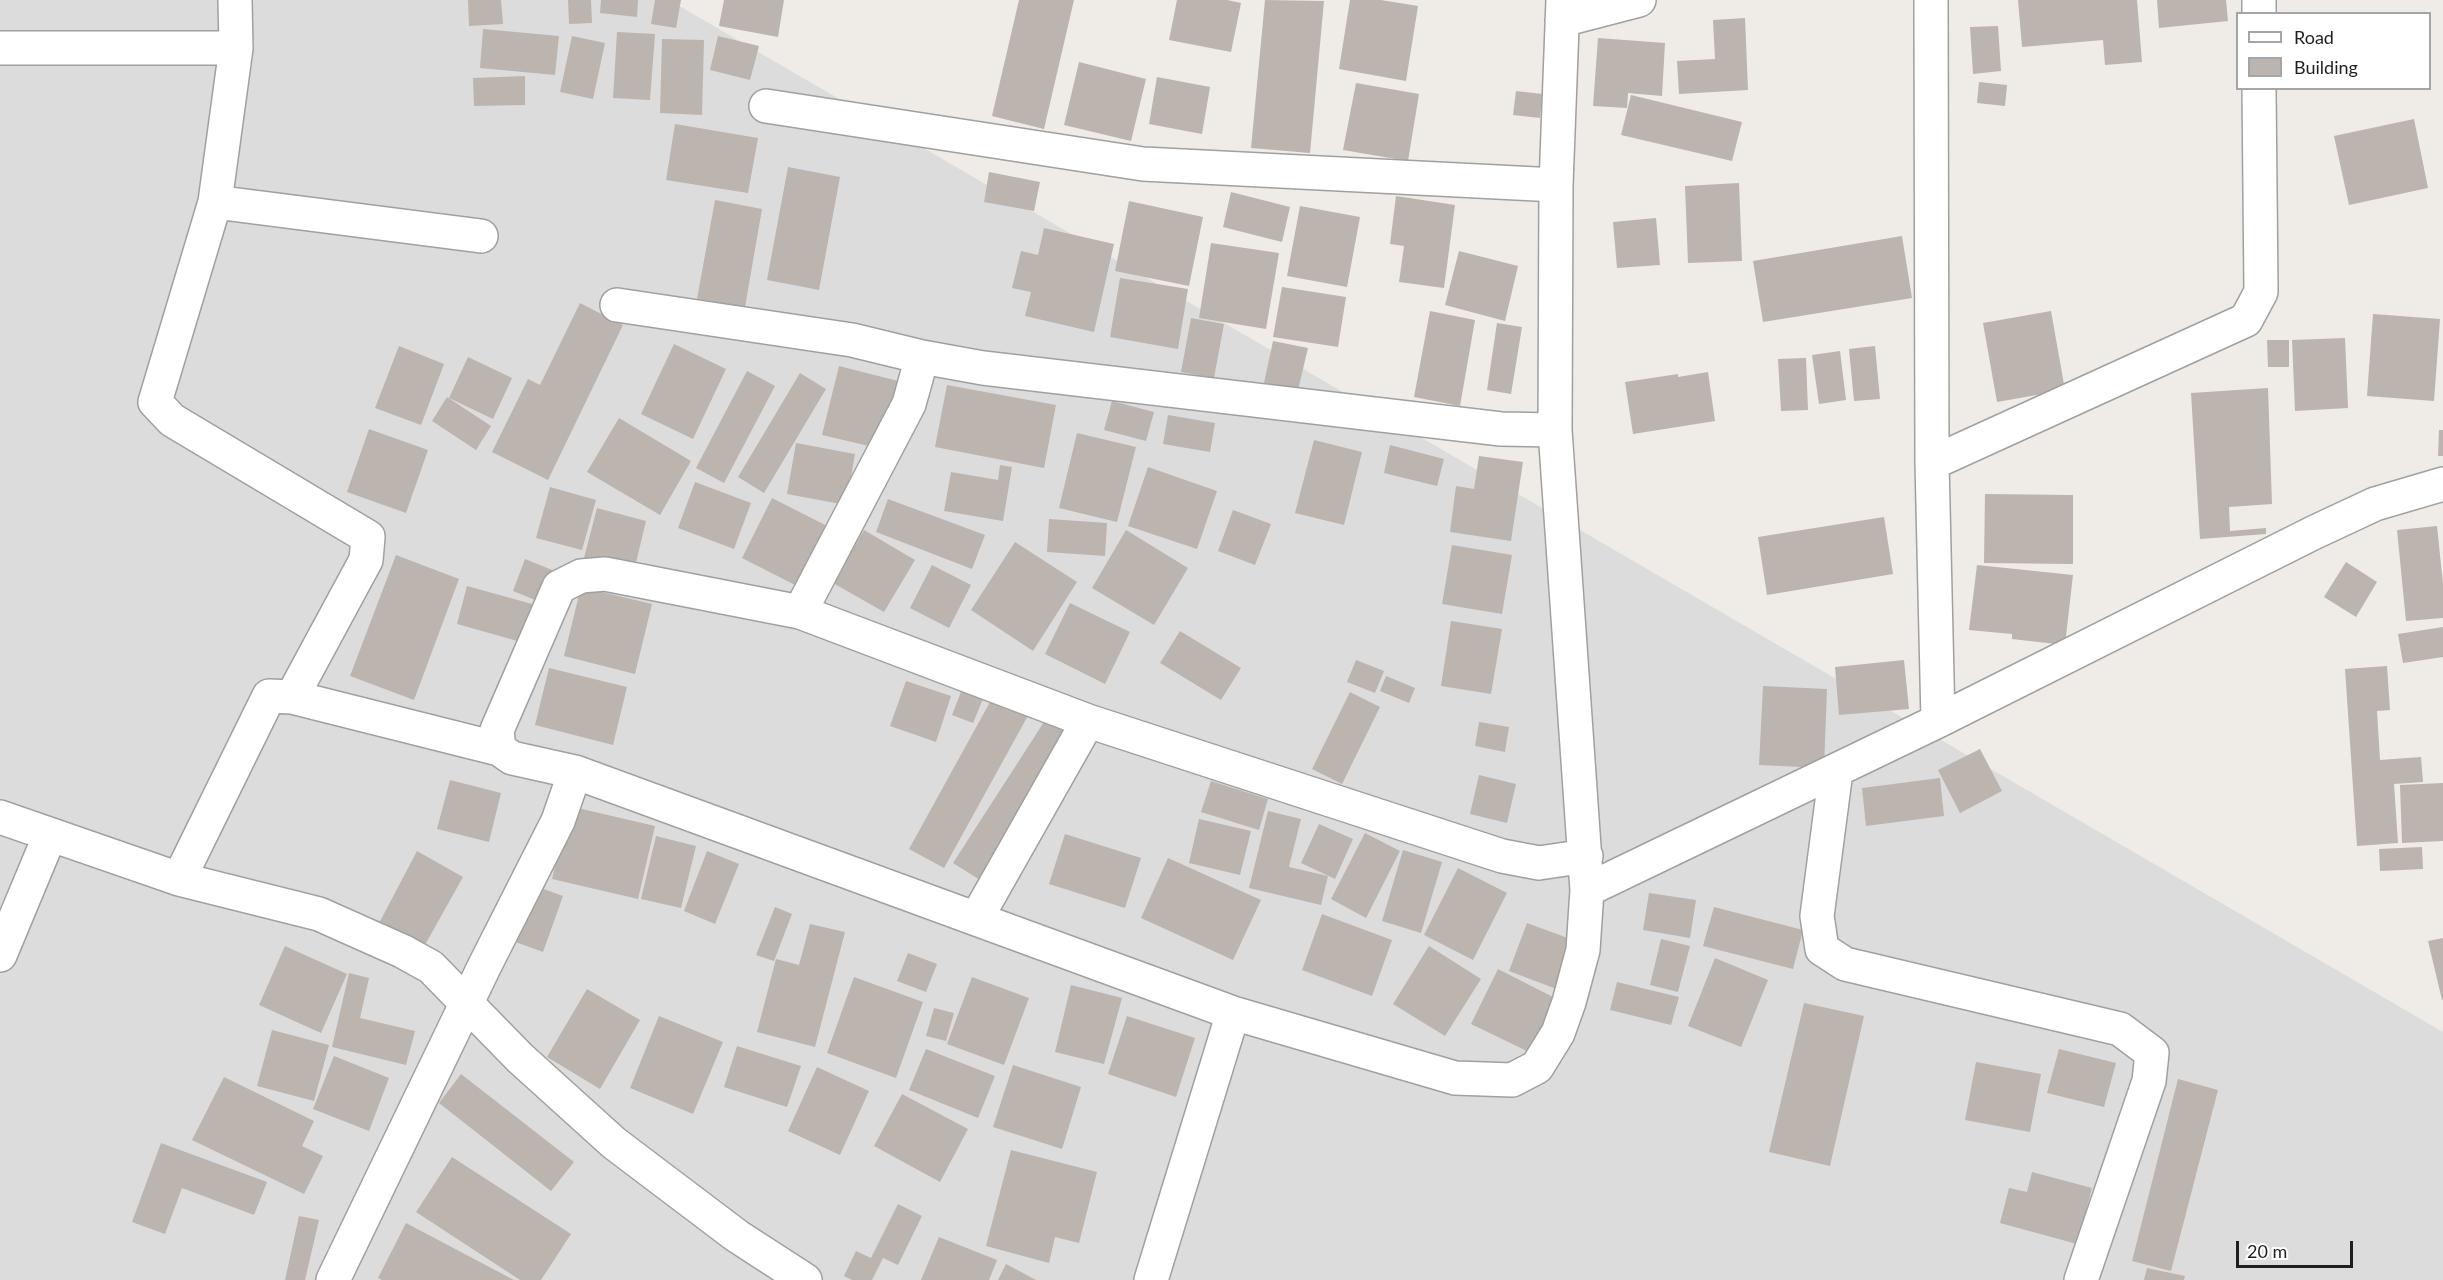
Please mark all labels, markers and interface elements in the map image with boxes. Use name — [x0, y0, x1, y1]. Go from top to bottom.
legend — [2236, 12, 2431, 90]
text: Road — [2294, 26, 2334, 48]
text: Building — [2294, 56, 2358, 78]
scale bar — [2239, 1229, 2356, 1267]
text: 20 m — [2247, 1240, 2287, 1262]

